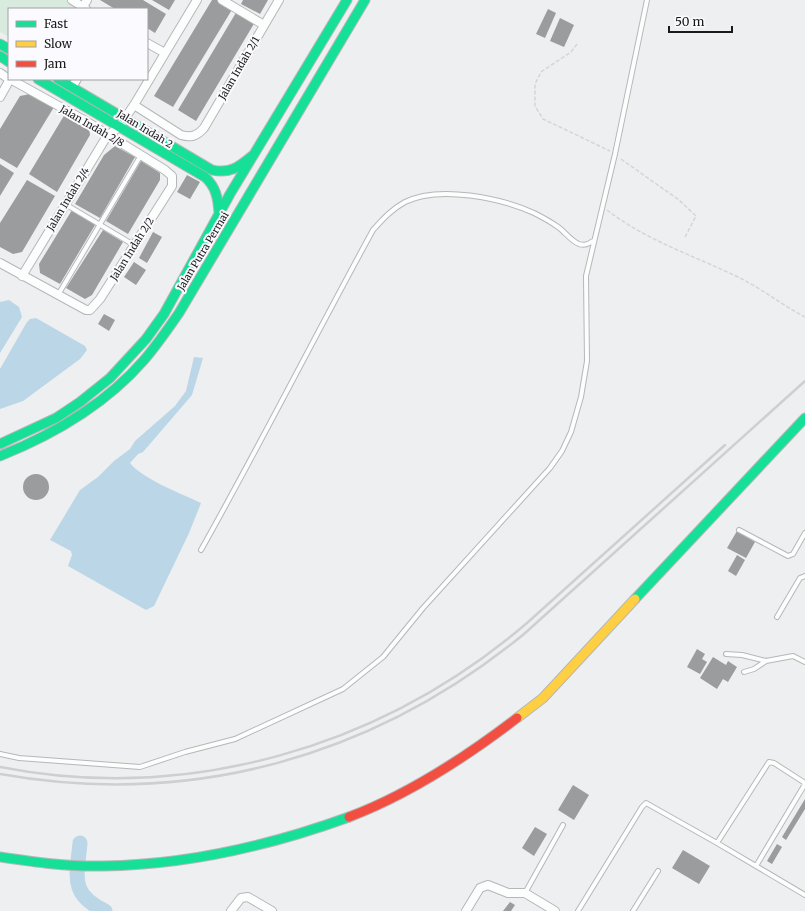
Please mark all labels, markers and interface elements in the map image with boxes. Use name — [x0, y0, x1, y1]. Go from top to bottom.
legend — [8, 8, 148, 80]
scale bar — [669, 8, 732, 34]
text: 50 m — [675, 14, 704, 29]
text: Fast — [44, 16, 68, 31]
street label: Jalan Indah 2/1 — [215, 34, 263, 103]
text: Slow — [44, 36, 73, 51]
text: Jam — [43, 56, 67, 71]
street label: Jalan Indah 2/8 — [57, 102, 127, 150]
street label: Jalan Indah 2 — [114, 107, 175, 151]
street label: Jalan Indah 2/4 — [43, 165, 92, 234]
street label: Jalan Putra Permai — [174, 209, 232, 294]
street label: Jalan Indah 2/2 — [107, 215, 157, 284]

